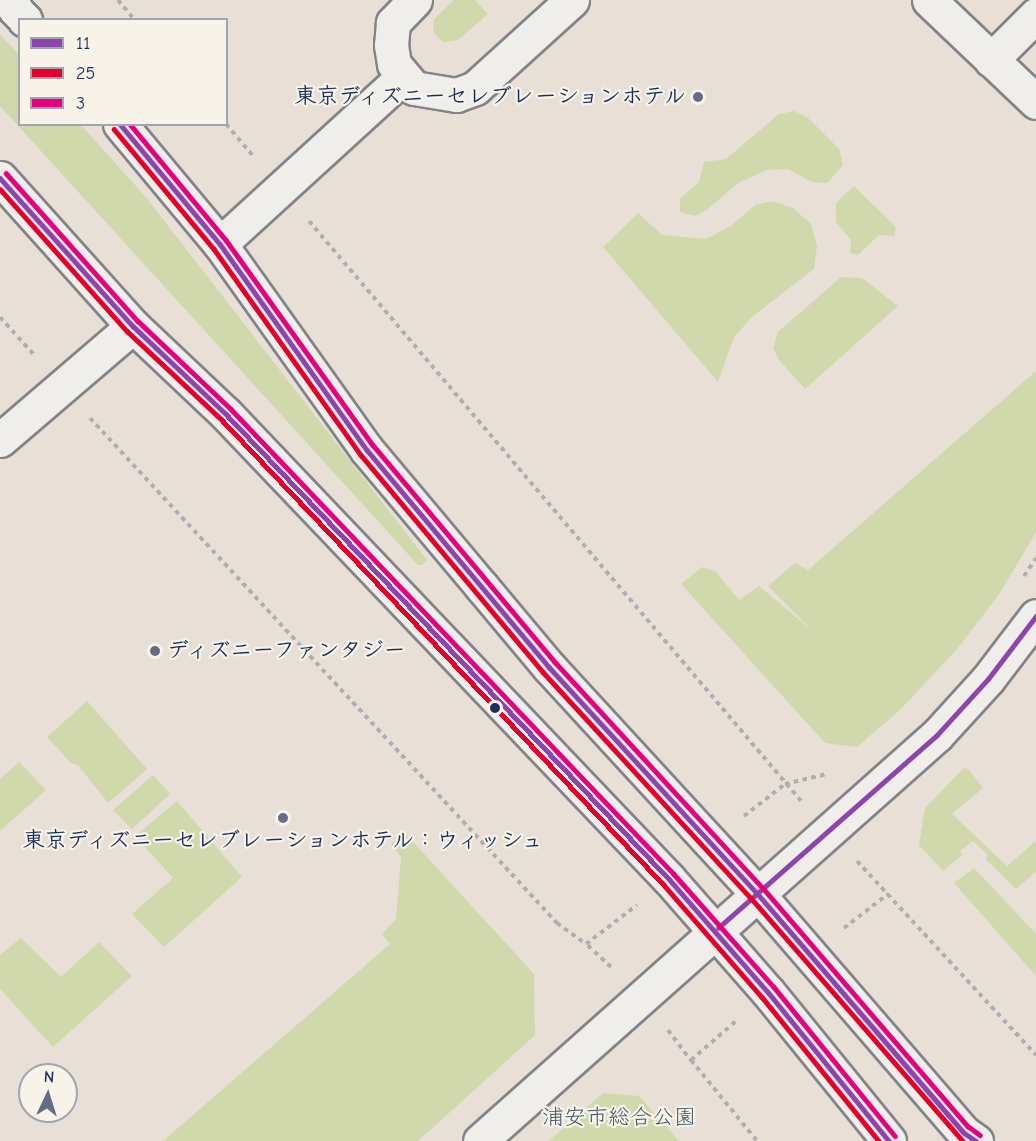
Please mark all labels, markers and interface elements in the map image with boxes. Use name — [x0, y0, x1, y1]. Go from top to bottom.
legend — [18, 18, 228, 126]
text: 11 — [76, 33, 90, 54]
text: 25 — [76, 63, 95, 84]
place label: 東京ディズニーセレブレーションホテル — [289, 84, 686, 110]
marker: 東京ディズニーセレブレーションホテル — [691, 90, 705, 104]
text: 3 — [76, 93, 85, 114]
place label: ディズニーファンタジー — [167, 638, 409, 664]
marker: ディズニーファンタジー — [148, 644, 162, 658]
unlabelled marker — [489, 702, 501, 714]
marker: 東京ディズニーセレブレーションホテル：ウィッシュ — [276, 811, 290, 825]
place label: 東京ディズニーセレブレーションホテル：ウィッシュ — [19, 828, 547, 854]
north arrow — [18, 1063, 78, 1123]
text: N — [43, 1068, 55, 1086]
park label: 浦安市総合公園 — [542, 1105, 696, 1131]

